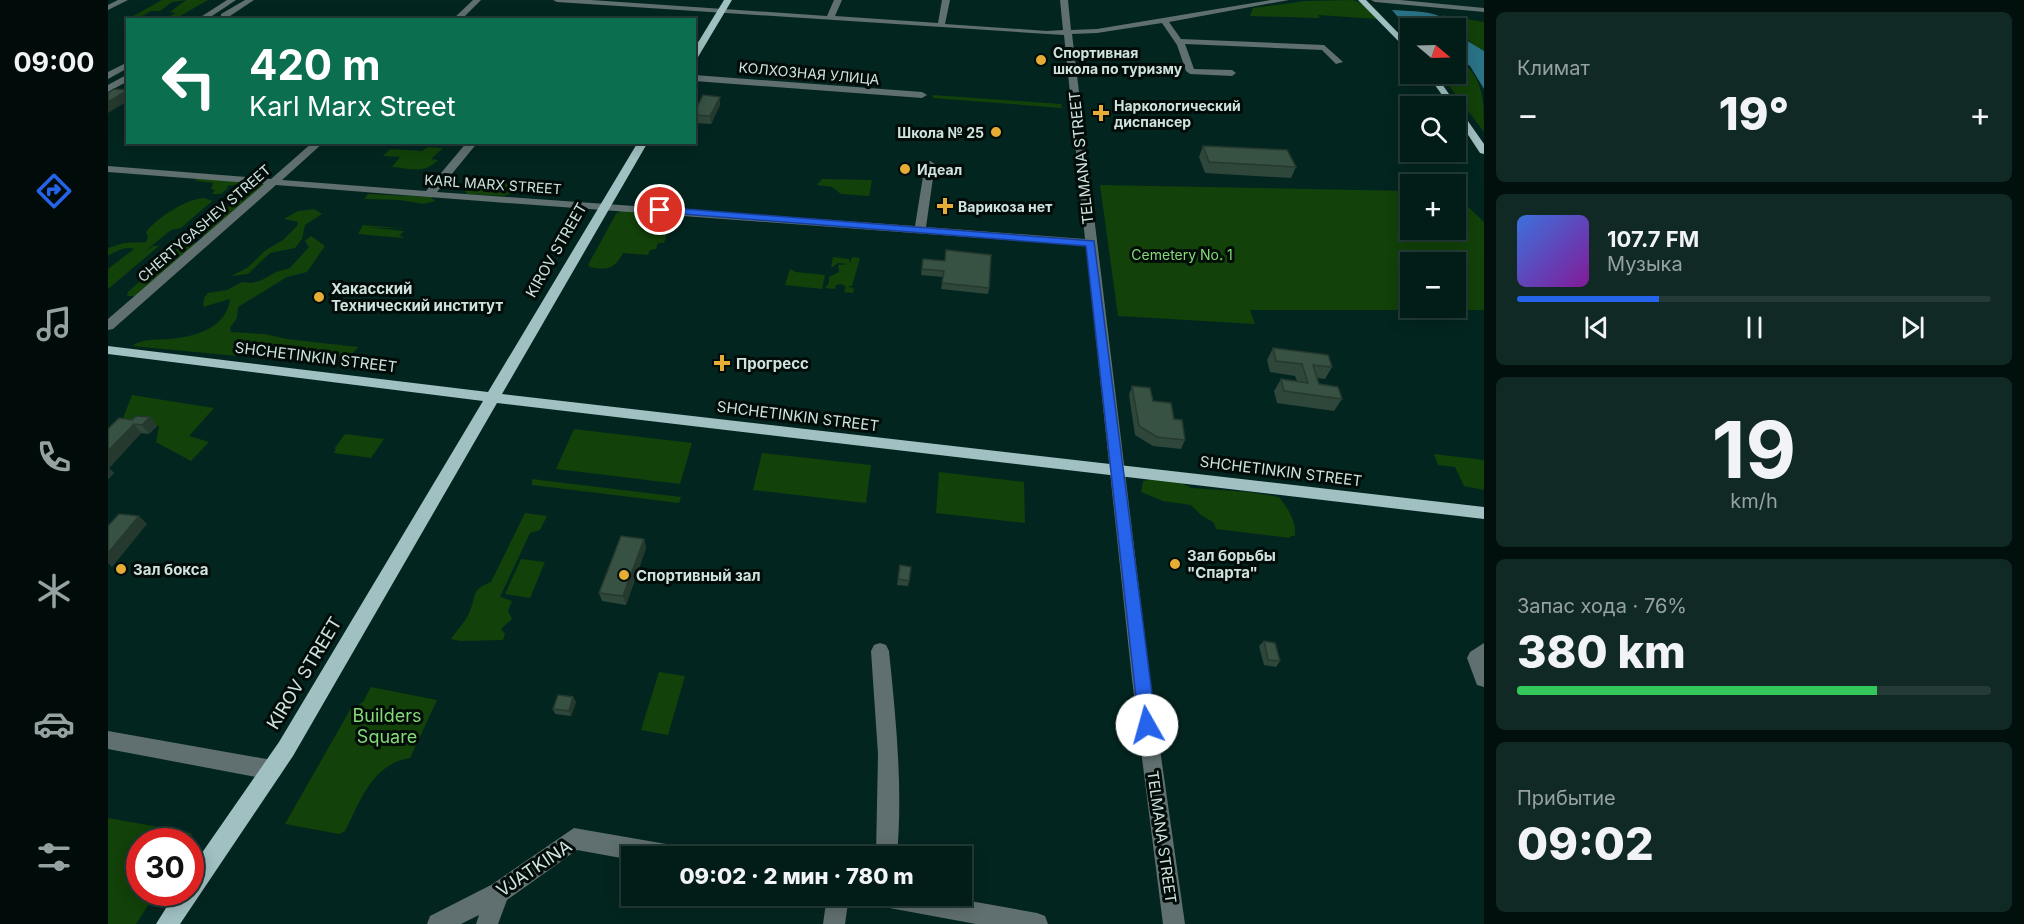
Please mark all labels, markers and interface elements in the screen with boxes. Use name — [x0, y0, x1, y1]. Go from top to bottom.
north arrow — [1400, 18, 1466, 84]
map controls — [1400, 18, 1466, 318]
text: 420 m — [249, 39, 380, 90]
icon: left — [150, 42, 228, 120]
place label: Спортивная школа по туризму — [1053, 44, 1183, 77]
text: 09:00 — [13, 46, 95, 79]
marker: Спортивная школа по туризму — [1034, 53, 1048, 67]
text: Климат — [1517, 56, 1590, 80]
street label: КОЛХОЗНАЯ УЛИЦА — [738, 58, 880, 88]
text: 19° — [1719, 86, 1789, 141]
text: Karl Marx Street — [249, 90, 456, 123]
street label: TELMANA STREET — [1065, 91, 1097, 225]
text: − — [1517, 94, 1539, 134]
text: + — [1969, 94, 1991, 134]
button: search — [1400, 96, 1466, 162]
place label: Наркологический диспансер — [1114, 97, 1241, 130]
marker: Наркологический диспансер — [1092, 104, 1110, 122]
place label: Школа № 25 — [897, 124, 984, 141]
marker: Школа № 25 — [989, 125, 1003, 139]
street label: CHERTYGASHEV STREET — [134, 161, 274, 285]
place label: Идеал — [917, 161, 962, 178]
marker: Идеал — [898, 162, 912, 176]
icon: directions — [33, 170, 75, 212]
street label: KARL MARX STREET — [424, 171, 562, 197]
button: + — [1400, 174, 1466, 240]
pin — [634, 184, 685, 235]
icon: arrive — [643, 193, 676, 226]
marker: Варикоза нет — [936, 197, 954, 215]
place label: Варикоза нет — [958, 198, 1052, 215]
street label: KIROV STREET — [521, 199, 591, 301]
text: 107.7 FM — [1607, 226, 1699, 252]
park label: Cemetery No. 1 — [1131, 246, 1233, 263]
button: − — [1400, 252, 1466, 318]
text: Музыка — [1607, 252, 1683, 276]
place label: Хакасский Технический институт — [331, 279, 503, 315]
marker: Хакасский Технический институт — [312, 290, 326, 304]
icon: music — [33, 303, 75, 345]
icon: previous — [1580, 311, 1613, 344]
icon: pause — [1738, 311, 1771, 344]
icon: next — [1896, 311, 1929, 344]
street label: SHCHETINKIN STREET — [234, 338, 398, 376]
marker: Прогресс — [713, 354, 731, 372]
place label: Прогресс — [736, 354, 809, 373]
street label: SHCHETINKIN STREET — [716, 397, 880, 435]
text: 19 — [1712, 402, 1796, 497]
icon: phone — [33, 436, 75, 478]
street label: SHCHETINKIN STREET — [1199, 452, 1363, 490]
text: km/h — [1730, 489, 1778, 513]
place label: Зал борьбы "Спарта" — [1187, 546, 1276, 582]
marker: Зал борьбы "Спарта" — [1168, 557, 1182, 571]
place label: Зал бокса — [133, 560, 208, 579]
marker: Зал бокса — [114, 562, 128, 576]
place label: Спортивный зал — [636, 566, 761, 585]
marker: Спортивный зал — [617, 568, 631, 582]
icon: climate — [33, 570, 75, 612]
text: Запас хода · 76% — [1517, 594, 1687, 618]
street label: KIROV STREET — [262, 613, 346, 733]
text: 380 km — [1517, 624, 1686, 679]
position arrow — [1115, 693, 1179, 757]
icon: car — [33, 703, 75, 745]
park label: Builders Square — [353, 705, 421, 747]
street label: TELMANA STREET — [1143, 770, 1181, 904]
text: Прибытие — [1517, 786, 1616, 810]
text: 09:02 — [1517, 816, 1654, 871]
speed limit sign: 30 — [126, 828, 204, 906]
street label: VJATKINA — [492, 835, 576, 901]
icon: filters — [33, 836, 75, 878]
text: 09:02 · 2 мин · 780 m — [679, 863, 914, 889]

